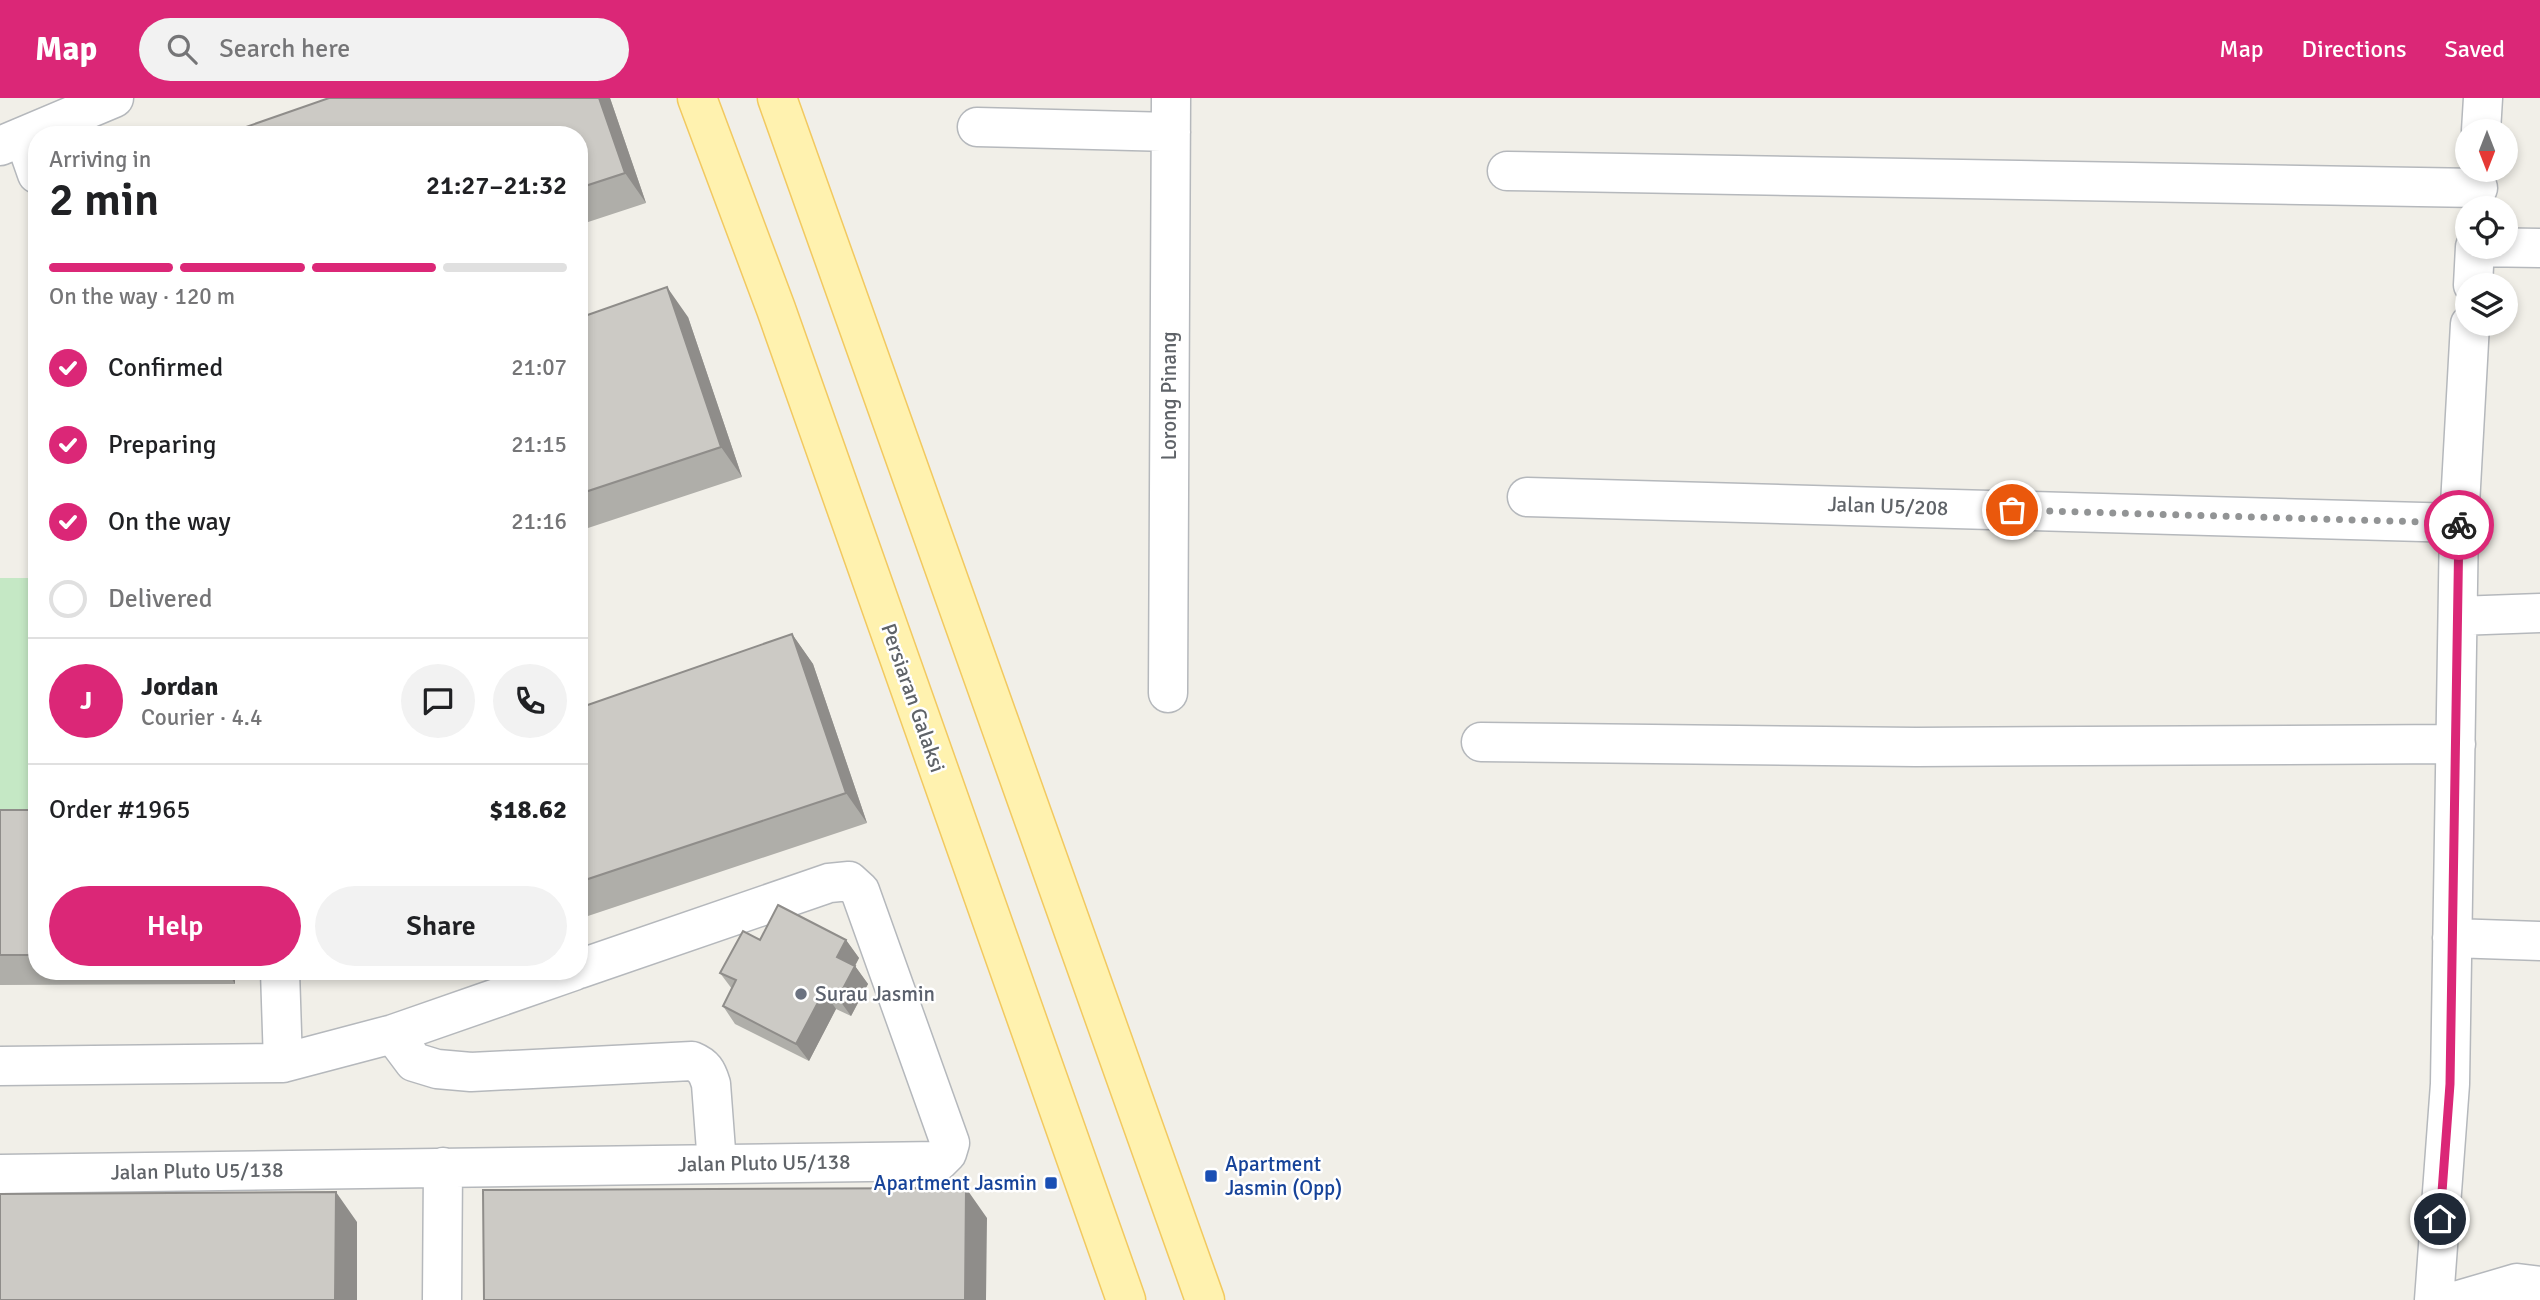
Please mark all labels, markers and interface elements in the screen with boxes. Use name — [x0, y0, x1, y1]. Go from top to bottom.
search box — [139, 18, 629, 81]
text: Map — [35, 29, 97, 70]
icon: search — [163, 30, 201, 68]
text: Search here — [219, 33, 350, 65]
text: Map — [2219, 34, 2264, 64]
text: Directions — [2302, 34, 2407, 64]
text: Saved — [2445, 34, 2505, 64]
north arrow — [2455, 119, 2518, 182]
map controls — [2455, 119, 2518, 336]
text: Arriving in — [49, 145, 151, 174]
text: 21:27–21:32 — [426, 170, 567, 202]
text: 2 min — [49, 172, 159, 228]
button: locate — [2455, 196, 2518, 259]
button: layers — [2455, 273, 2518, 336]
text: On the way · 120 m — [49, 282, 235, 311]
street label: Lorong Pinang — [1156, 331, 1182, 461]
icon: check — [49, 349, 87, 387]
text: Confirmed — [108, 352, 223, 384]
text: 21:07 — [511, 353, 567, 382]
icon: check — [49, 426, 87, 464]
text: Preparing — [108, 429, 216, 461]
text: 21:15 — [511, 430, 567, 459]
pin — [1982, 480, 2042, 540]
courier — [2424, 490, 2494, 560]
street label: Jalan U5/208 — [1827, 491, 1949, 521]
icon: bag — [1993, 491, 2031, 529]
icon: check — [49, 503, 87, 541]
text: On the way — [108, 506, 231, 538]
icon: bike — [2440, 506, 2478, 544]
text: 21:16 — [511, 507, 567, 536]
text: Delivered — [108, 583, 213, 615]
street label: Persiaran Galaksi — [875, 620, 951, 776]
button: chat — [401, 664, 475, 738]
button: phone — [493, 664, 567, 738]
text: Jordan — [141, 671, 218, 703]
text: J — [80, 685, 92, 717]
text: Courier · 4.4 — [141, 703, 262, 732]
text: Order #1965 — [49, 794, 190, 826]
text: $18.62 — [489, 794, 567, 826]
button: Help — [49, 886, 301, 966]
button: Share — [315, 886, 567, 966]
place label: Surau Jasmin — [815, 981, 935, 1007]
marker: Surau Jasmin — [793, 986, 809, 1002]
street label: Jalan Pluto U5/138 — [677, 1148, 851, 1178]
place label: Apartment Jasmin (Opp) — [1225, 1151, 1342, 1201]
street label: Jalan Pluto U5/138 — [110, 1156, 284, 1186]
marker: Apartment Jasmin (Opp) — [1203, 1168, 1219, 1184]
place label: Apartment Jasmin — [874, 1170, 1037, 1196]
marker: Apartment Jasmin — [1043, 1175, 1059, 1191]
pin — [2410, 1189, 2470, 1249]
icon: home — [2421, 1200, 2459, 1238]

